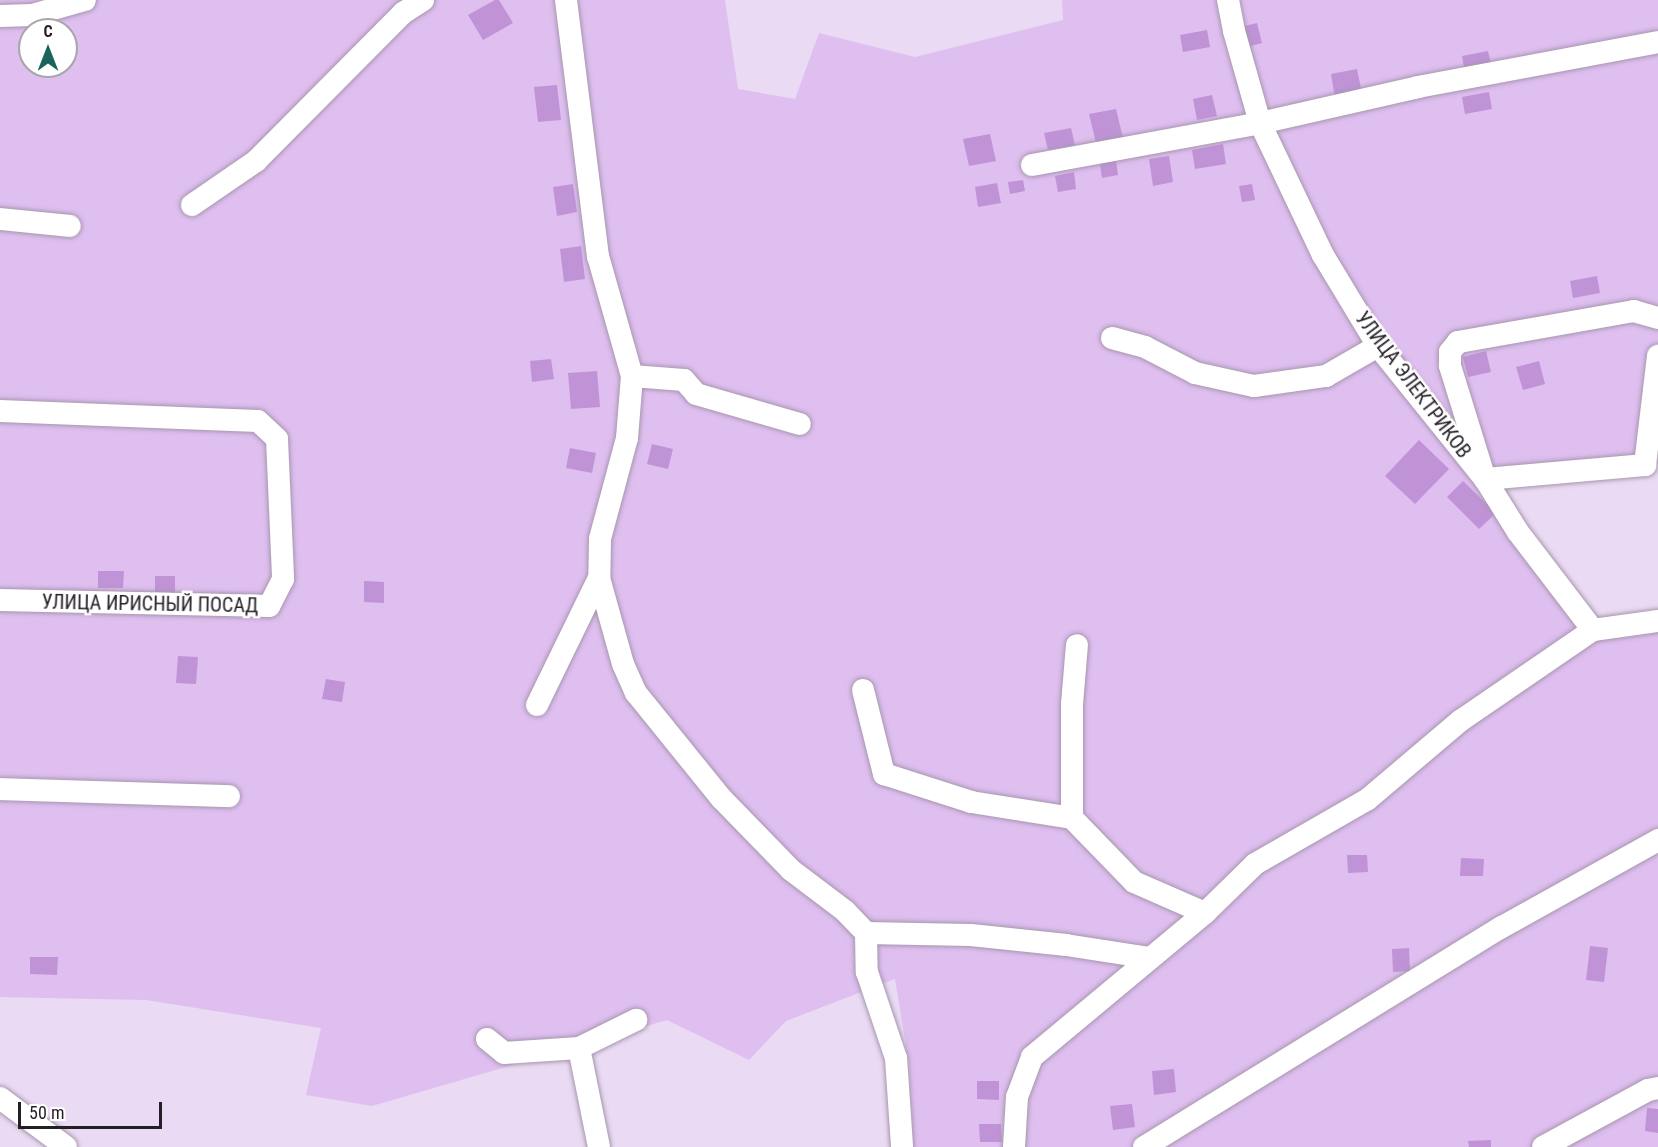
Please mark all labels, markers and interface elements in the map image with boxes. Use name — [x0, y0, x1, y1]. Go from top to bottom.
north arrow — [18, 18, 78, 78]
text: С — [43, 22, 53, 41]
street label: УЛИЦА ЭЛЕКТРИКОВ — [1350, 307, 1476, 463]
street label: УЛИЦА ИРИСНЫЙ ПОСАД — [41, 590, 259, 618]
scale bar — [21, 1090, 165, 1128]
text: 50 m — [29, 1102, 64, 1123]

